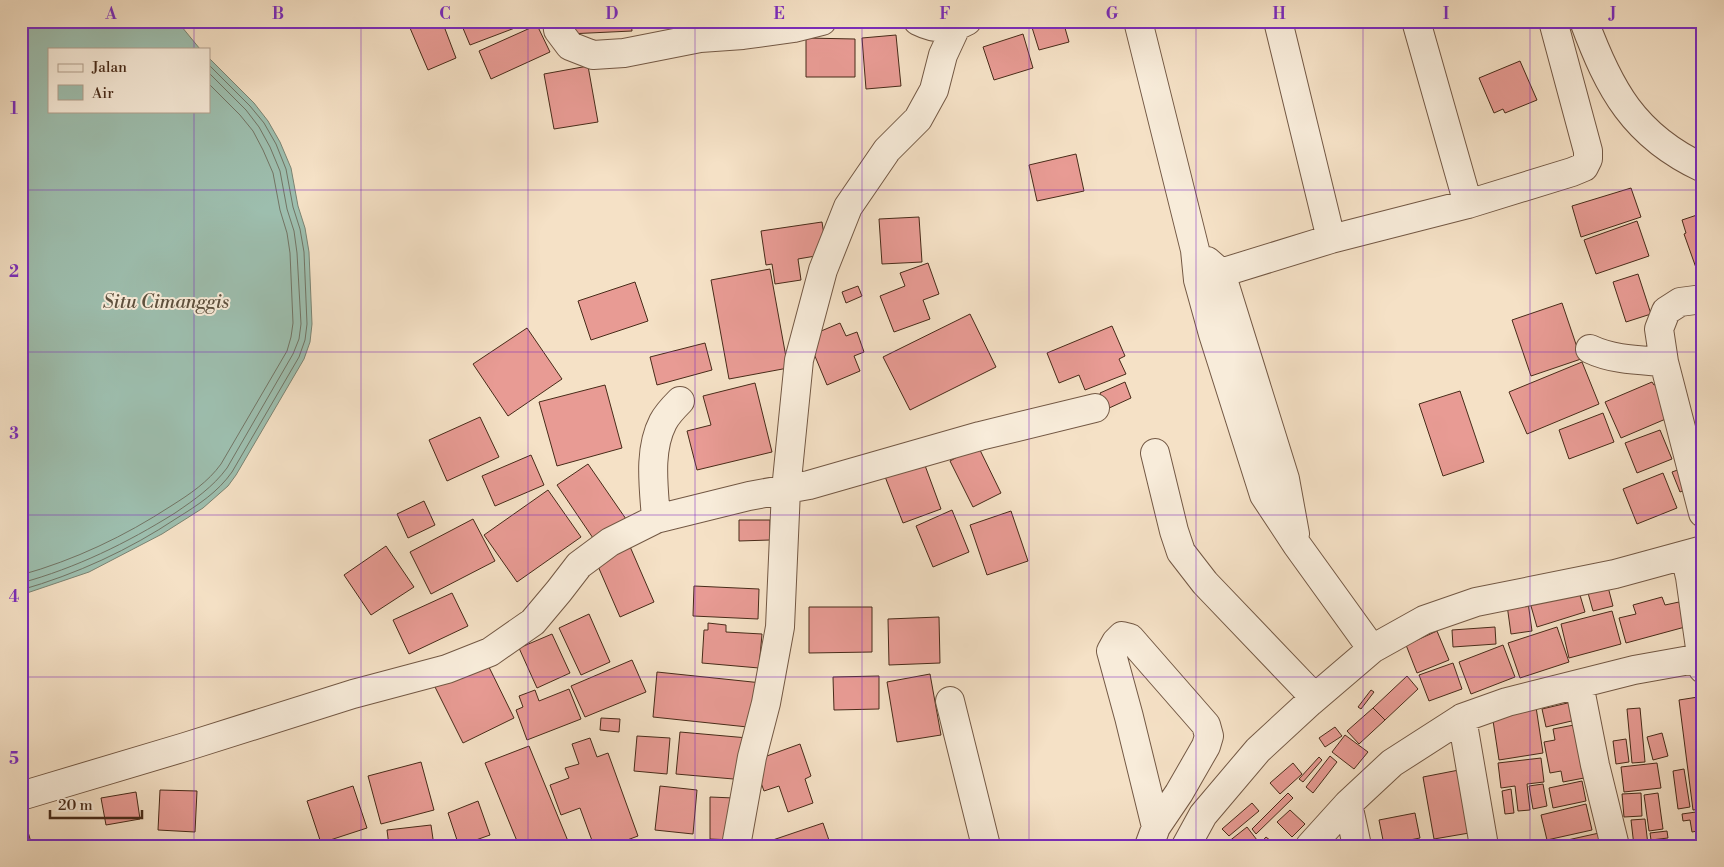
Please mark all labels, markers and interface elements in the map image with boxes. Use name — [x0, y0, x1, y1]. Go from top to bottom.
text: A — [104, 4, 117, 24]
text: B — [272, 4, 284, 24]
text: C — [439, 4, 451, 24]
text: D — [606, 4, 619, 24]
text: E — [773, 4, 785, 24]
text: F — [939, 4, 951, 24]
text: G — [1106, 4, 1119, 24]
text: H — [1272, 4, 1286, 24]
text: I — [1443, 4, 1449, 24]
text: J — [1608, 4, 1616, 24]
legend — [48, 48, 210, 112]
text: Jalan — [91, 58, 127, 77]
text: Air — [91, 84, 114, 103]
text: 1 — [10, 99, 18, 119]
text: 2 — [9, 262, 19, 282]
water label: Situ Cimanggis — [103, 290, 229, 314]
text: 3 — [9, 424, 19, 444]
text: 4 — [9, 587, 20, 607]
text: 5 — [9, 749, 19, 769]
scale bar — [50, 787, 142, 819]
text: 20 m — [58, 796, 93, 815]

